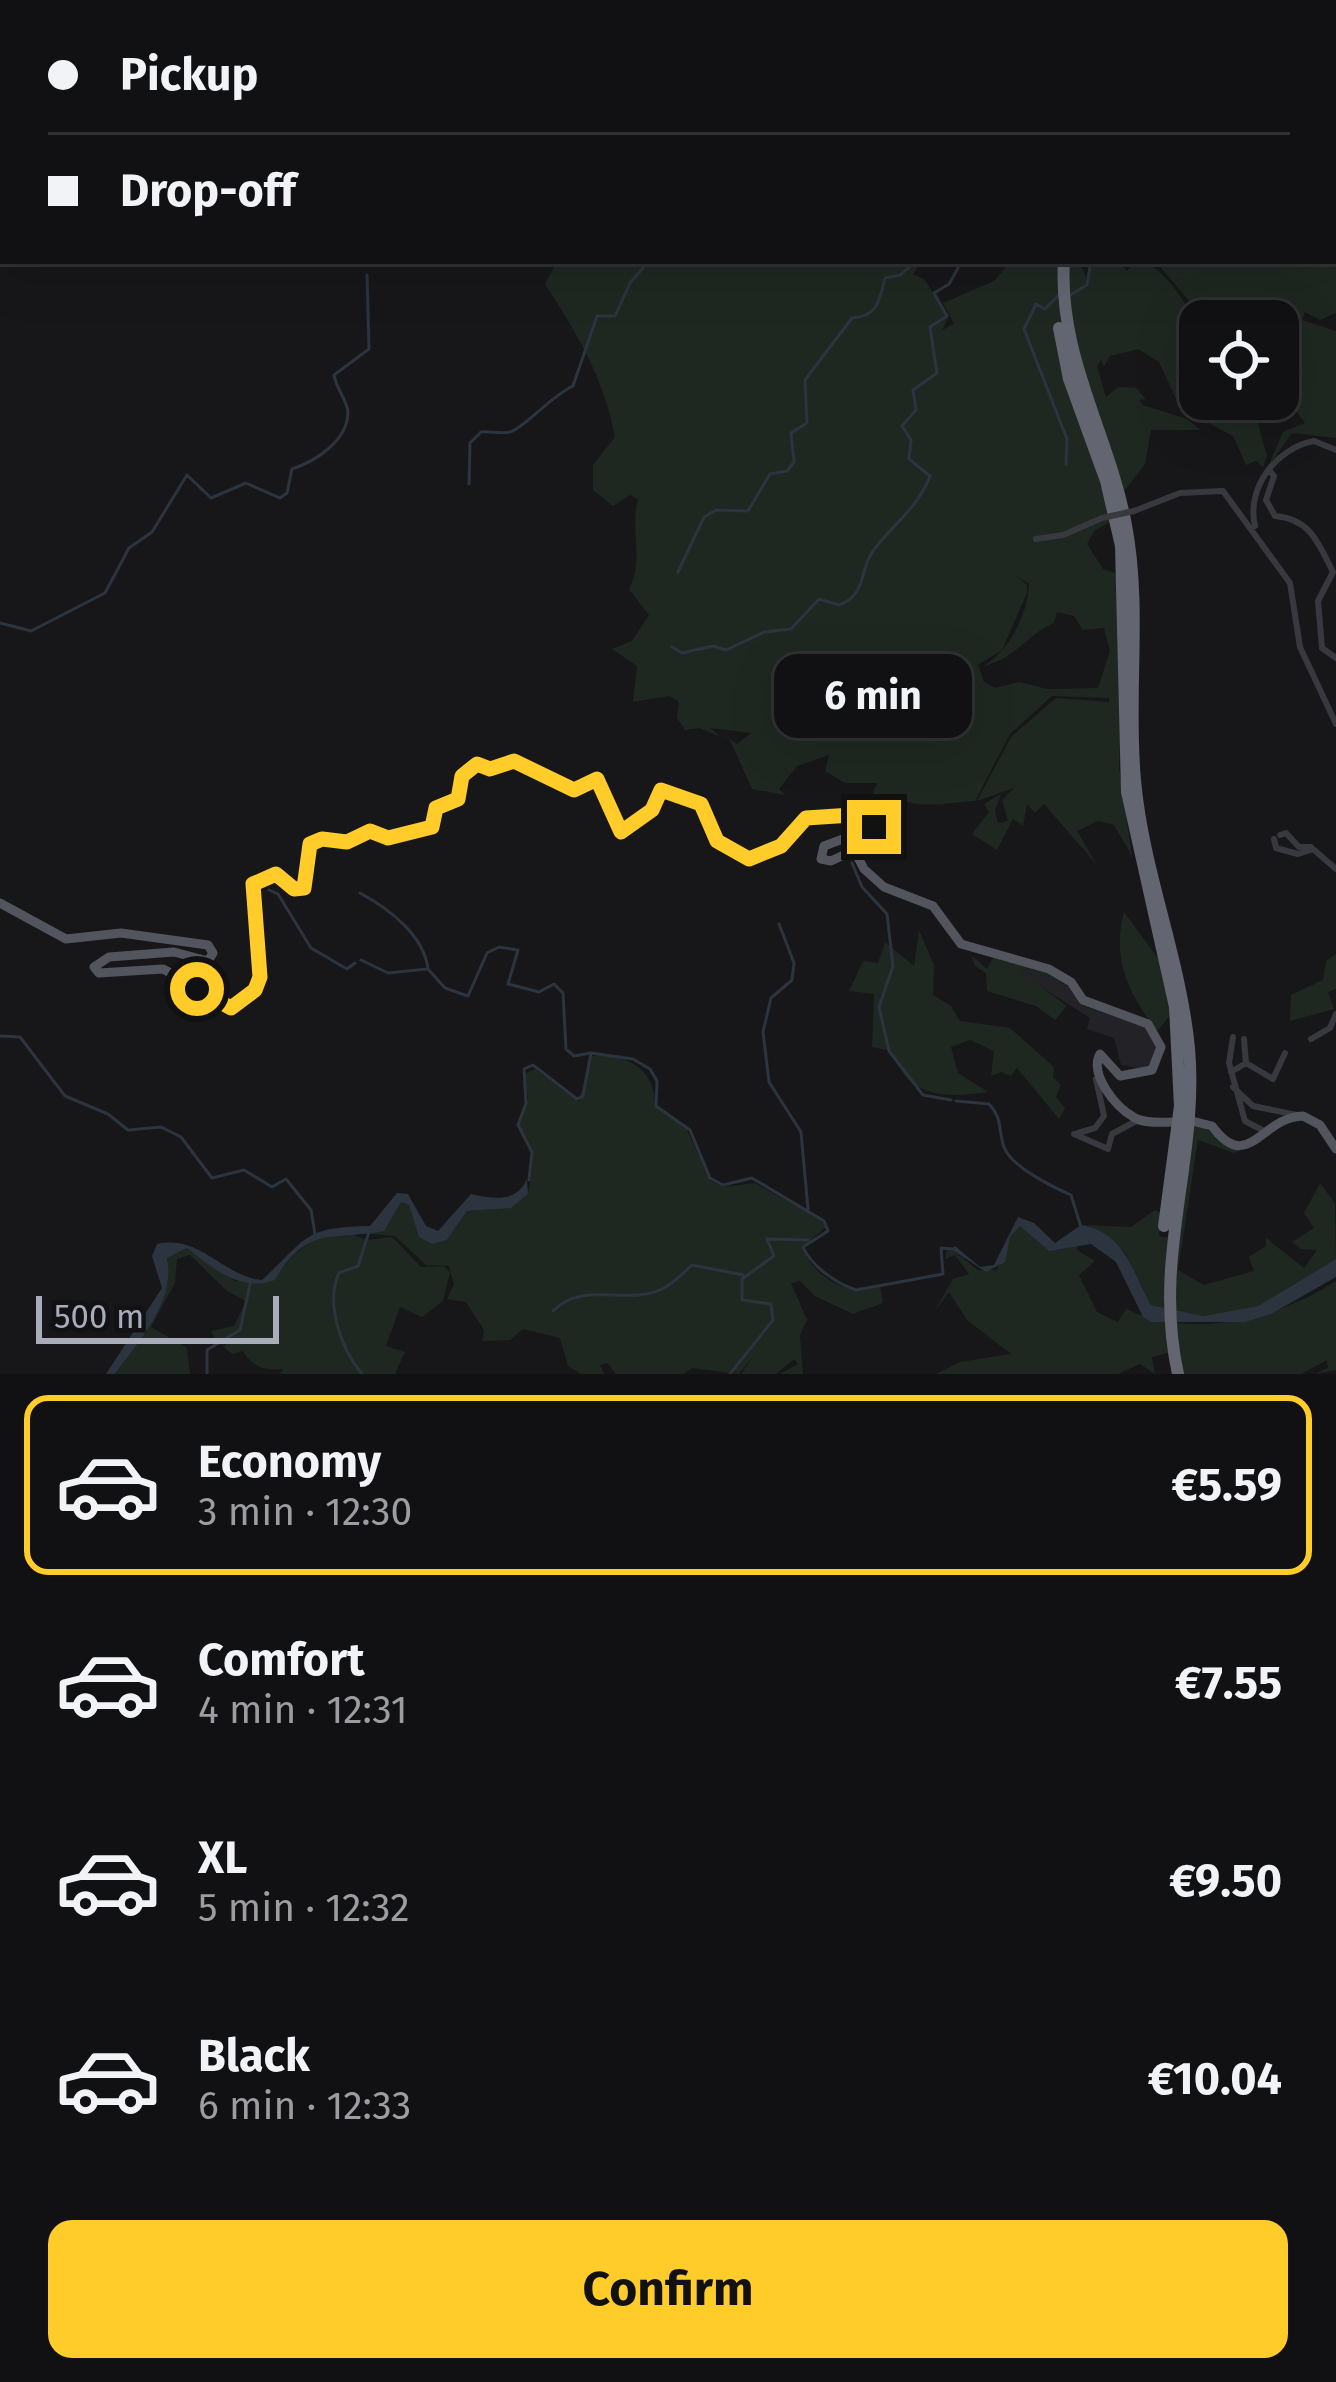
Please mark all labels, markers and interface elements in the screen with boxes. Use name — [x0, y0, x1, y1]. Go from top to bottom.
text: Pickup — [120, 48, 258, 102]
text: Drop-off — [120, 164, 296, 218]
map controls — [1179, 300, 1299, 420]
button: locate — [1179, 300, 1299, 420]
callout: 6 min — [775, 653, 973, 737]
text: 6 min — [824, 673, 922, 719]
route end — [847, 800, 901, 854]
route start — [170, 962, 224, 1016]
scale bar — [36, 1290, 279, 1343]
text: 500 m — [54, 1297, 144, 1337]
icon: car — [54, 1431, 162, 1539]
text: Economy — [198, 1435, 381, 1489]
text: €5.59 — [1171, 1458, 1282, 1512]
text: 3 min · 12:30 — [198, 1489, 412, 1535]
icon: car — [54, 1629, 162, 1737]
text: Comfort — [198, 1633, 365, 1687]
text: €7.55 — [1175, 1656, 1282, 1710]
text: 4 min · 12:31 — [198, 1687, 408, 1733]
icon: car — [54, 1827, 162, 1935]
text: XL — [198, 1831, 247, 1885]
text: €9.50 — [1169, 1854, 1282, 1908]
text: 5 min · 12:32 — [198, 1885, 409, 1931]
icon: car — [54, 2025, 162, 2133]
text: Black — [198, 2029, 310, 2083]
text: €10.04 — [1148, 2052, 1282, 2106]
text: 6 min · 12:33 — [198, 2083, 411, 2129]
button: Confirm — [48, 2220, 1288, 2358]

